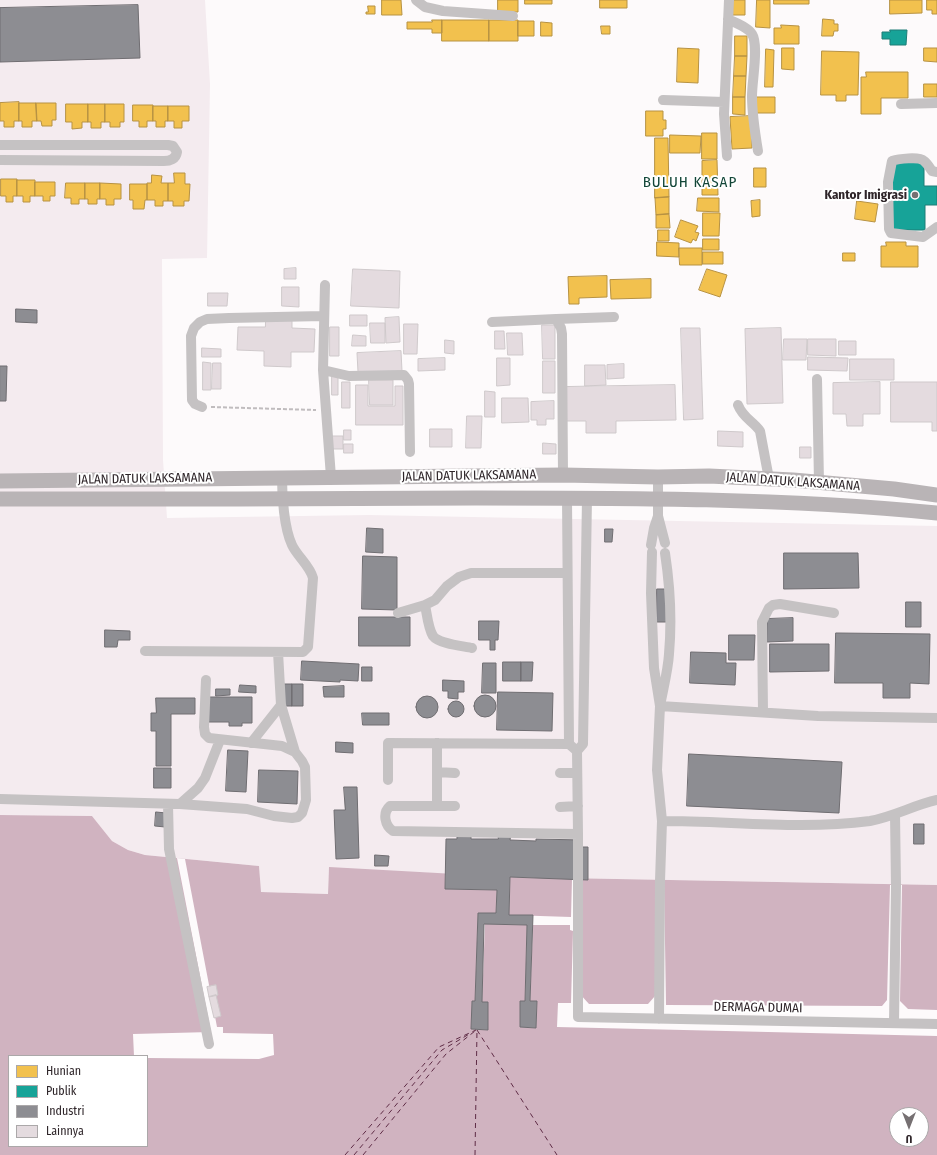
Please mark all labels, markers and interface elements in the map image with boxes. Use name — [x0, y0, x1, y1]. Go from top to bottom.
district label: BULUH KASAP — [643, 174, 737, 192]
place label: Kantor Imigrasi — [824, 187, 907, 203]
marker: Kantor Imigrasi — [910, 190, 920, 200]
street label: JALAN DATUK LAKSAMANA — [402, 467, 536, 485]
street label: JALAN DATUK LAKSAMANA — [78, 470, 212, 488]
street label: JALAN DATUK LAKSAMANA — [725, 470, 861, 494]
street label: DERMAGA DUMAI — [714, 999, 802, 1017]
legend — [8, 1055, 148, 1147]
text: Hunian — [46, 1064, 81, 1078]
text: Publik — [46, 1084, 76, 1098]
text: Industri — [46, 1104, 84, 1118]
north arrow — [889, 1107, 929, 1147]
text: Lainnya — [46, 1124, 84, 1138]
text: U — [906, 1132, 912, 1145]

